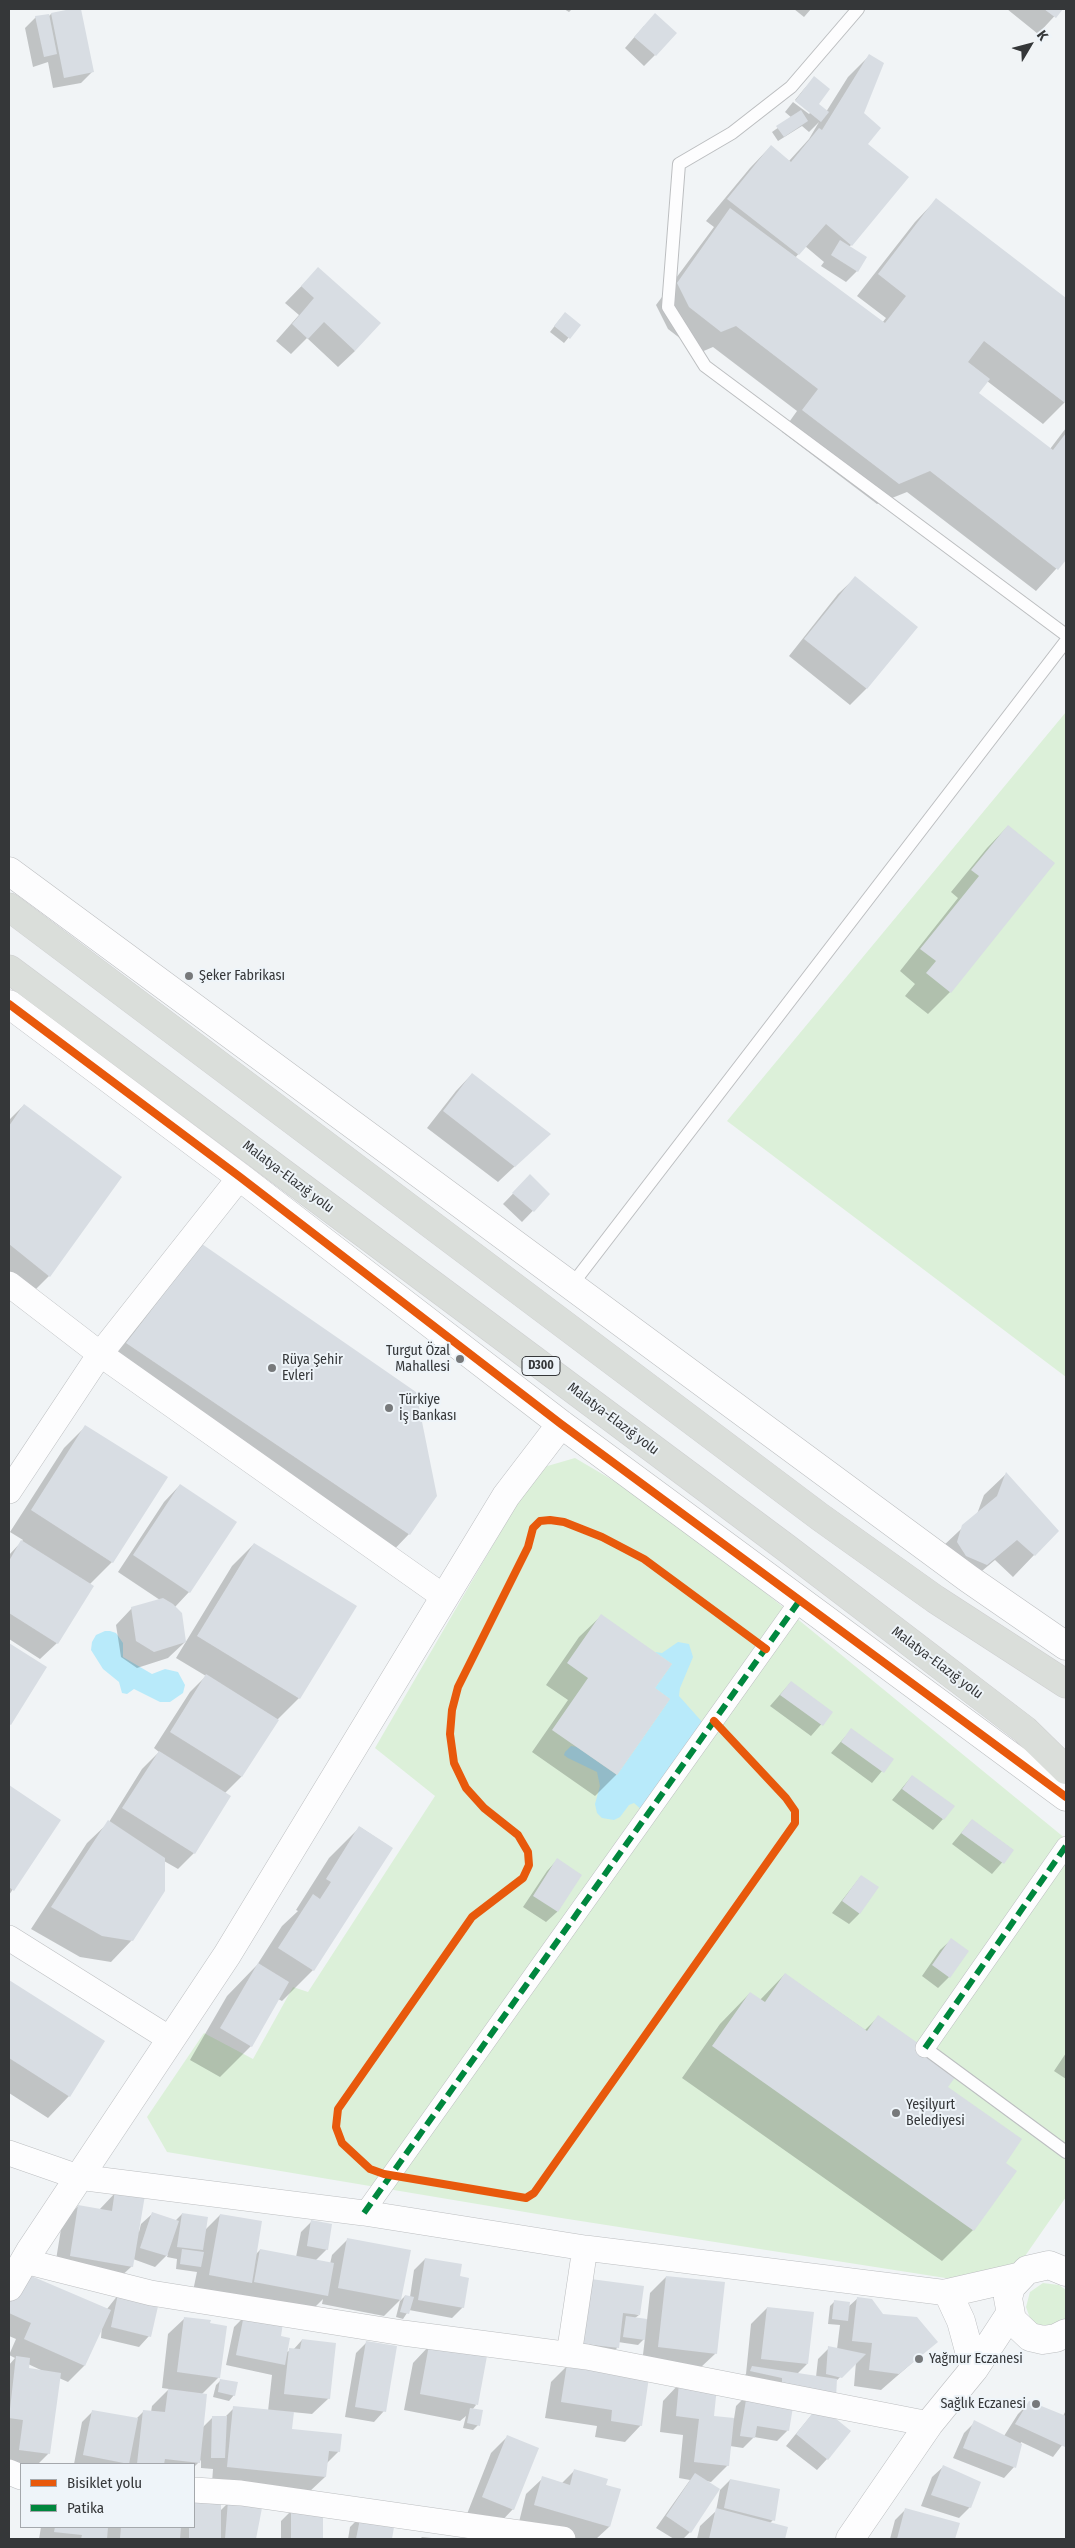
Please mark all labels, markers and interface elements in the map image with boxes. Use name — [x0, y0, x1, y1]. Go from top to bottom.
north arrow — [1005, 20, 1055, 70]
text: K — [1033, 27, 1052, 44]
place label: Şeker Fabrikası — [199, 968, 285, 984]
marker: Şeker Fabrikası — [183, 970, 195, 982]
street label: Malatya-Elazığ yolu — [239, 1137, 337, 1217]
place label: Turgut Özal Mahallesi — [386, 1343, 450, 1375]
place label: Rüya Şehir Evleri — [282, 1352, 343, 1384]
marker: Turgut Özal Mahallesi — [454, 1353, 466, 1365]
road number: D300 — [522, 1356, 560, 1375]
marker: Rüya Şehir Evleri — [266, 1362, 278, 1374]
street label: Malatya-Elazığ yolu — [564, 1379, 662, 1459]
place label: Türkiye İş Bankası — [399, 1392, 456, 1424]
marker: Türkiye İş Bankası — [383, 1402, 395, 1414]
street label: Malatya-Elazığ yolu — [888, 1623, 986, 1703]
place label: Yeşilyurt Belediyesi — [906, 2097, 965, 2130]
marker: Yeşilyurt Belediyesi — [890, 2107, 902, 2119]
place label: Yağmur Eczanesi — [929, 2351, 1023, 2367]
marker: Yağmur Eczanesi — [913, 2353, 925, 2365]
place label: Sağlık Eczanesi — [940, 2396, 1026, 2412]
marker: Sağlık Eczanesi — [1030, 2398, 1042, 2410]
legend — [20, 2463, 195, 2528]
text: Bisiklet yolu — [67, 2474, 142, 2492]
text: Patika — [67, 2499, 104, 2517]

